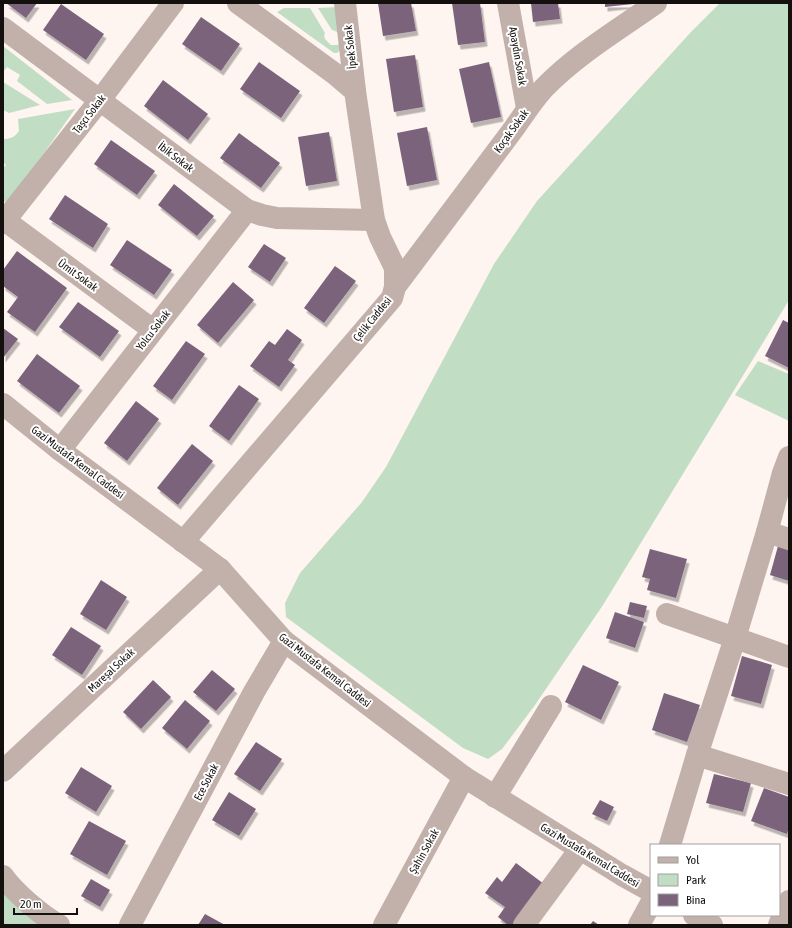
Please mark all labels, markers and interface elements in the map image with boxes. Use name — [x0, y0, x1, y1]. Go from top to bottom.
street label: İpek Sokak — [342, 24, 358, 69]
street label: Apaydın Sokak — [507, 26, 529, 86]
street label: Taşcı Sokak — [70, 92, 108, 136]
street label: Koçak Sokak — [491, 107, 531, 155]
street label: İbik Sokak — [156, 140, 196, 174]
street label: Ümit Sokak — [56, 257, 100, 294]
street label: Çelik Caddesi — [350, 294, 394, 344]
street label: Yolcu Sokak — [134, 307, 173, 352]
street label: Gazi Mustafa Kemal Caddesi — [29, 423, 127, 501]
street label: Gazi Mustafa Kemal Caddesi — [277, 630, 373, 710]
street label: Mareşal Sokak — [85, 645, 137, 694]
street label: Ece Sokak — [191, 761, 221, 802]
street label: Gazi Mustafa Kemal Caddesi — [538, 821, 642, 889]
street label: Şahin Sokak — [407, 827, 441, 875]
legend — [650, 844, 780, 916]
text: Yol — [686, 853, 700, 867]
text: Park — [686, 873, 707, 887]
scale bar — [14, 890, 77, 916]
text: Bina — [686, 893, 706, 907]
text: 20 m — [20, 897, 42, 911]

